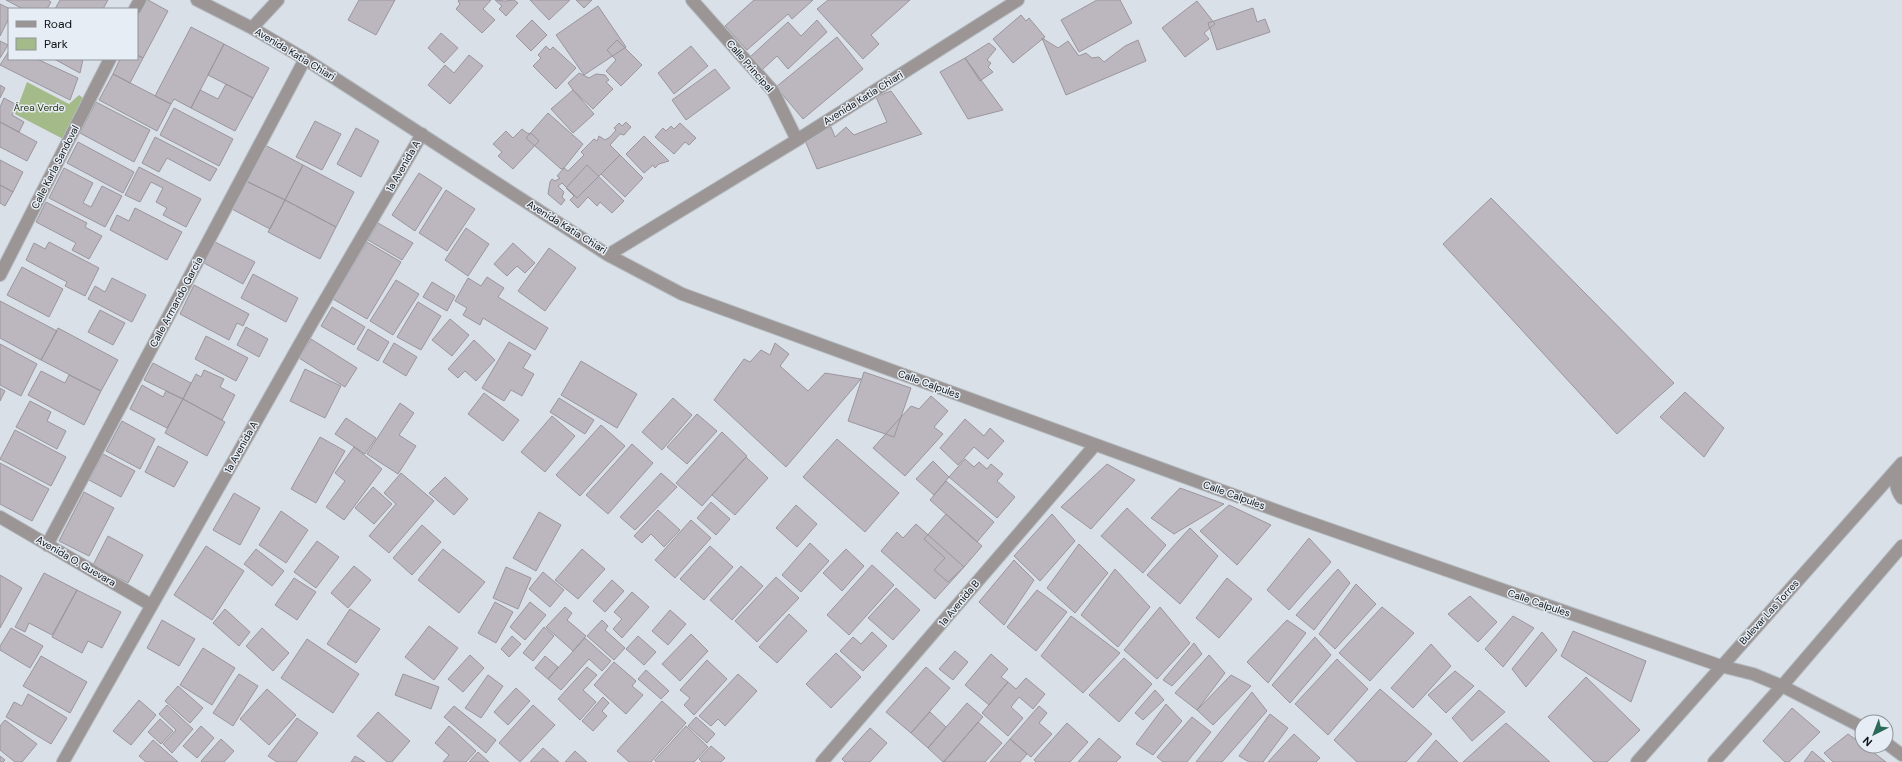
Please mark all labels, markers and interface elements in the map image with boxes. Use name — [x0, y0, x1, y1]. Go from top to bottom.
legend — [8, 8, 138, 60]
text: Road — [44, 16, 72, 32]
street label: Avenida Katia Chiari — [252, 25, 338, 83]
text: Park — [44, 36, 68, 52]
street label: Calle Principal — [724, 37, 776, 95]
street label: Avenida Katia Chiari — [821, 68, 905, 128]
park label: Área Verde — [13, 101, 65, 114]
street label: Calle Karla Sandoval — [28, 123, 82, 211]
street label: 1a Avenida A — [383, 138, 423, 194]
street label: Avenida Katia Chiari — [525, 197, 609, 257]
street label: Calle Armando García — [147, 255, 205, 349]
street label: Calle Calpules — [896, 367, 962, 401]
street label: 1a Avenida A — [221, 419, 261, 475]
street label: Calle Calpules — [1201, 478, 1267, 512]
street label: Avenida O. Guevara — [34, 533, 118, 589]
street label: 1a Avenida B — [936, 577, 982, 629]
street label: Bulevar Las Torres — [1736, 577, 1802, 647]
street label: Calle Calpules — [1506, 586, 1572, 620]
north arrow — [1854, 714, 1894, 754]
text: N — [1860, 734, 1875, 749]

